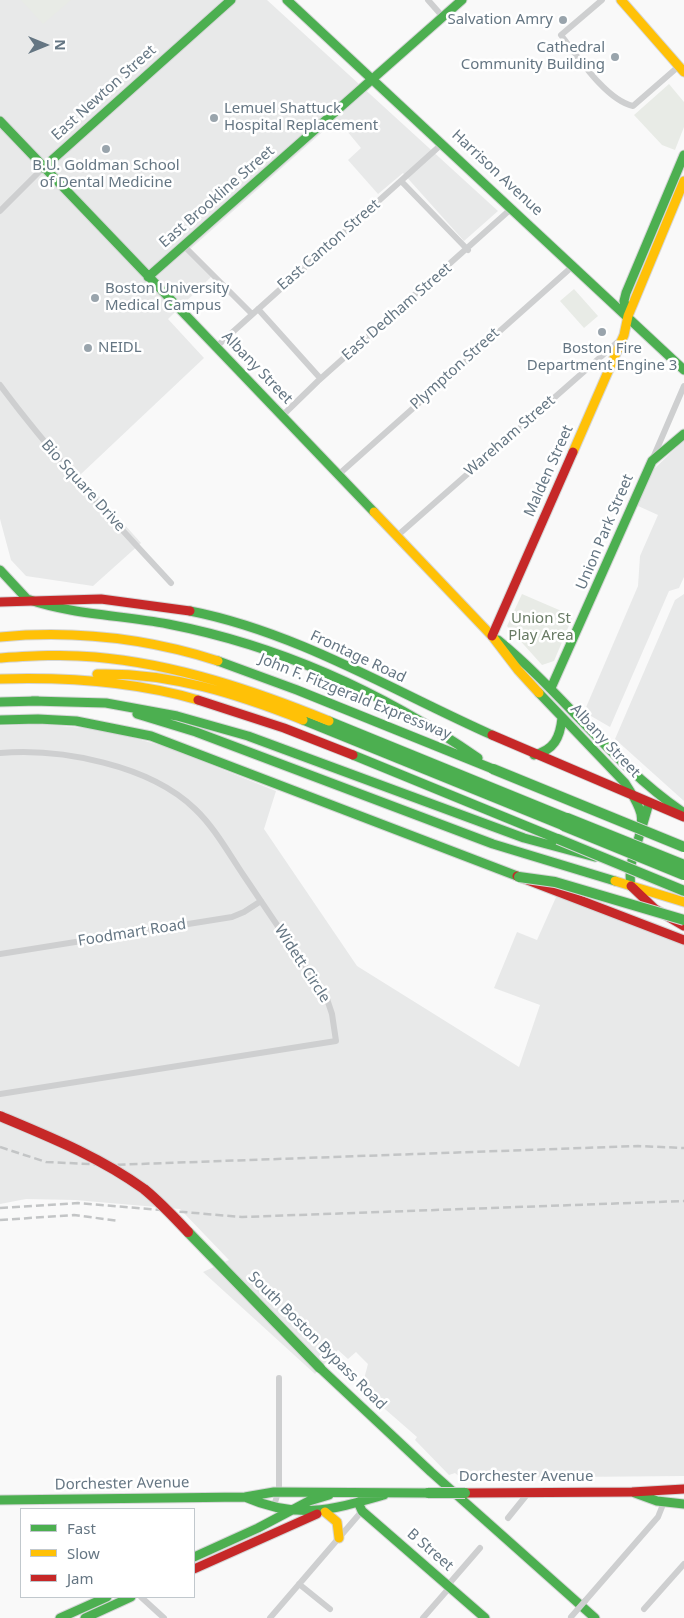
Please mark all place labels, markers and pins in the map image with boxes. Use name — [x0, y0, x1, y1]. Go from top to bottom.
place label: Salvation Amry — [447, 11, 553, 29]
marker: Salvation Amry — [557, 14, 569, 26]
place label: Cathedral Community Building — [461, 39, 605, 74]
marker: Cathedral Community Building — [609, 51, 621, 63]
place label: Lemuel Shattuck Hospital Replacement — [224, 100, 378, 135]
marker: Lemuel Shattuck Hospital Replacement — [208, 112, 220, 124]
marker: B.U. Goldman School of Dental Medicine — [100, 143, 112, 155]
place label: B.U. Goldman School of Dental Medicine — [32, 157, 180, 192]
place label: Boston University Medical Campus — [105, 280, 229, 315]
marker: Boston University Medical Campus — [89, 292, 101, 304]
marker: Boston Fire Department Engine 3 — [596, 326, 608, 338]
place label: NEIDL — [98, 339, 142, 357]
place label: Boston Fire Department Engine 3 — [527, 340, 677, 375]
marker: NEIDL — [82, 342, 94, 354]

